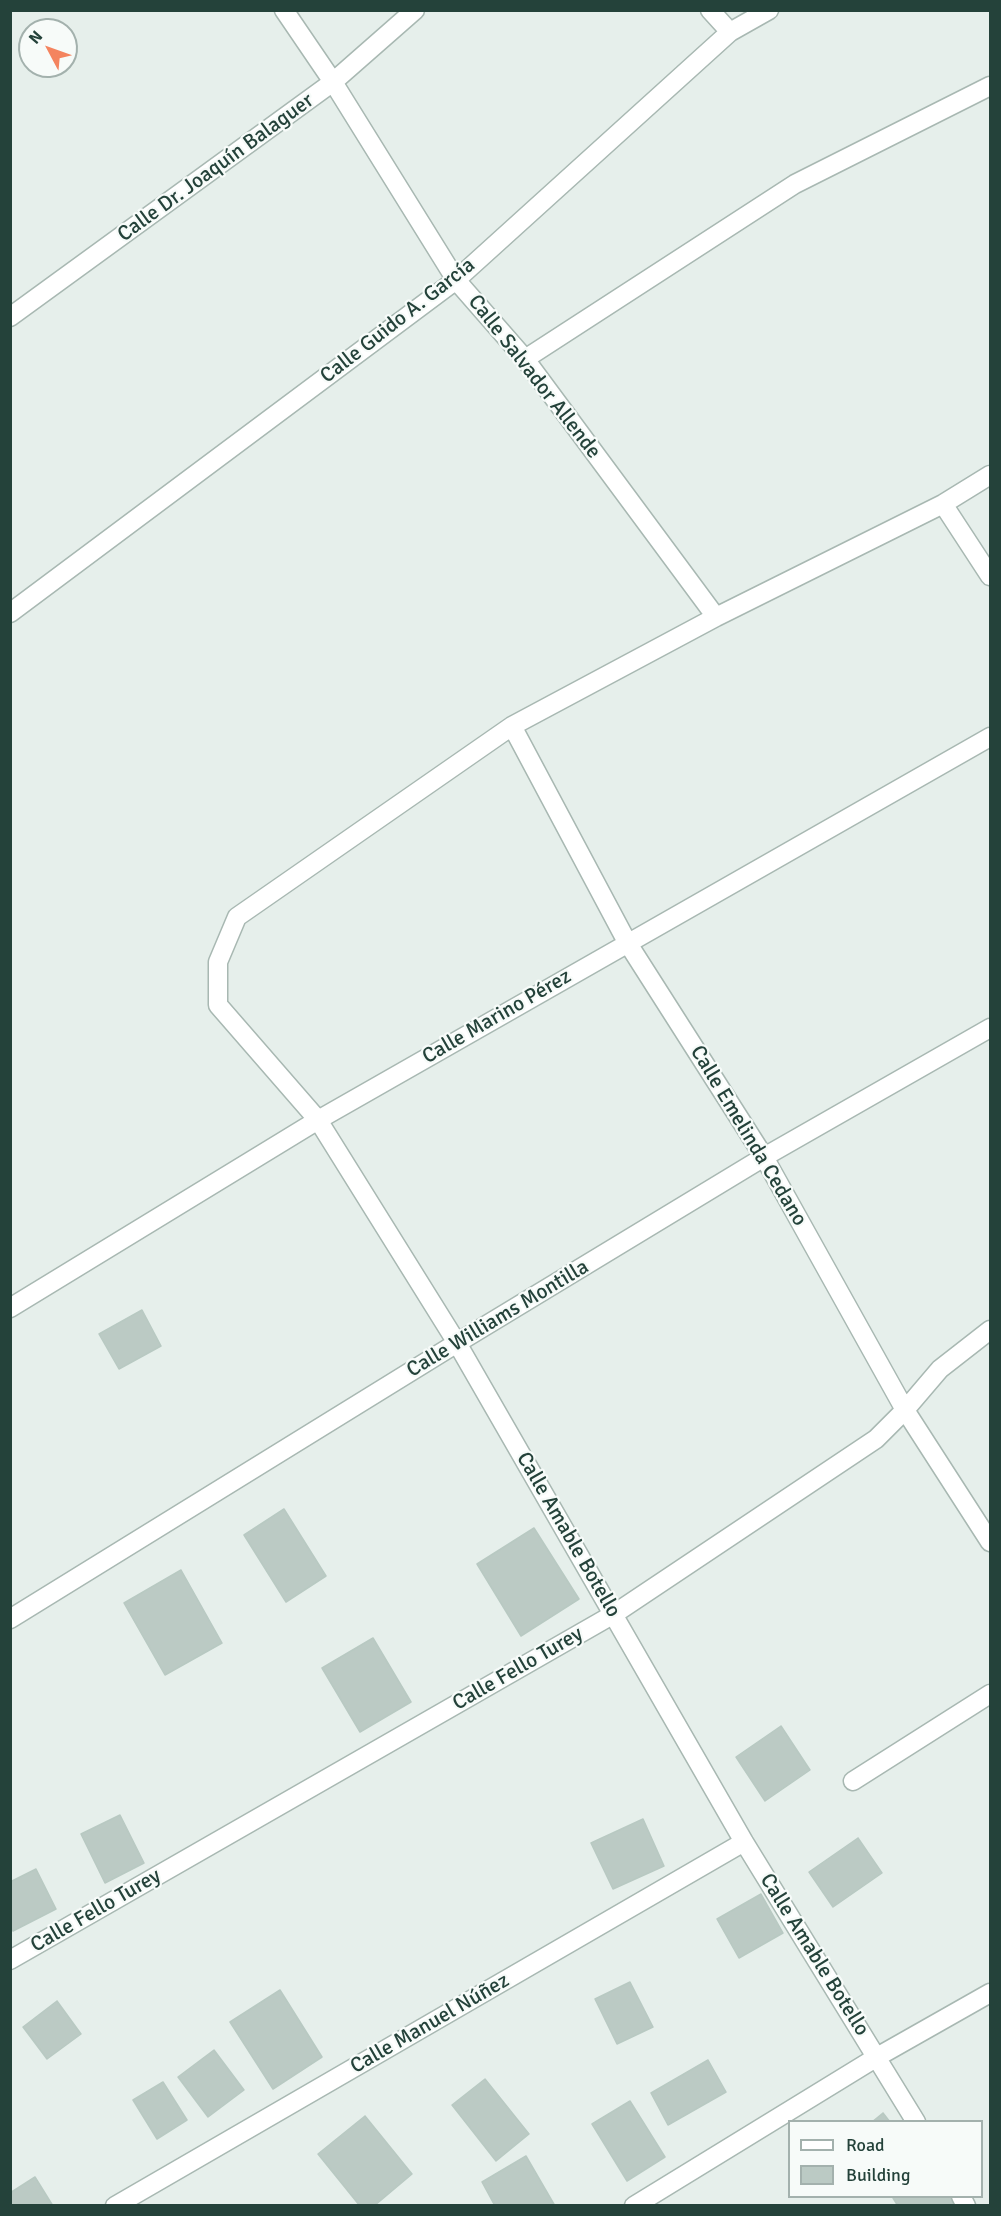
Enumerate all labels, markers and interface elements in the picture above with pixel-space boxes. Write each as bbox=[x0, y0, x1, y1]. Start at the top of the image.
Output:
north arrow bbox=[18, 18, 78, 78]
text: N bbox=[25, 27, 47, 48]
street label: Calle Dr. Joaquín Balaguer bbox=[113, 88, 319, 248]
street label: Calle Guido A. García bbox=[316, 253, 480, 389]
street label: Calle Salvador Allende bbox=[462, 290, 606, 464]
street label: Calle Marino Pérez bbox=[418, 964, 576, 1070]
street label: Calle Emelinda Cedano bbox=[684, 1041, 812, 1231]
street label: Calle Williams Montilla bbox=[402, 1255, 594, 1383]
street label: Calle Amable Botello bbox=[510, 1448, 626, 1622]
street label: Calle Fello Turey bbox=[448, 1622, 588, 1716]
street label: Calle Fello Turey bbox=[26, 1864, 166, 1958]
street label: Calle Amable Botello bbox=[754, 1869, 874, 2041]
street label: Calle Manuel Núñez bbox=[346, 1968, 514, 2080]
legend bbox=[788, 2120, 983, 2198]
text: Road bbox=[846, 2134, 885, 2156]
text: Building bbox=[846, 2164, 910, 2186]

